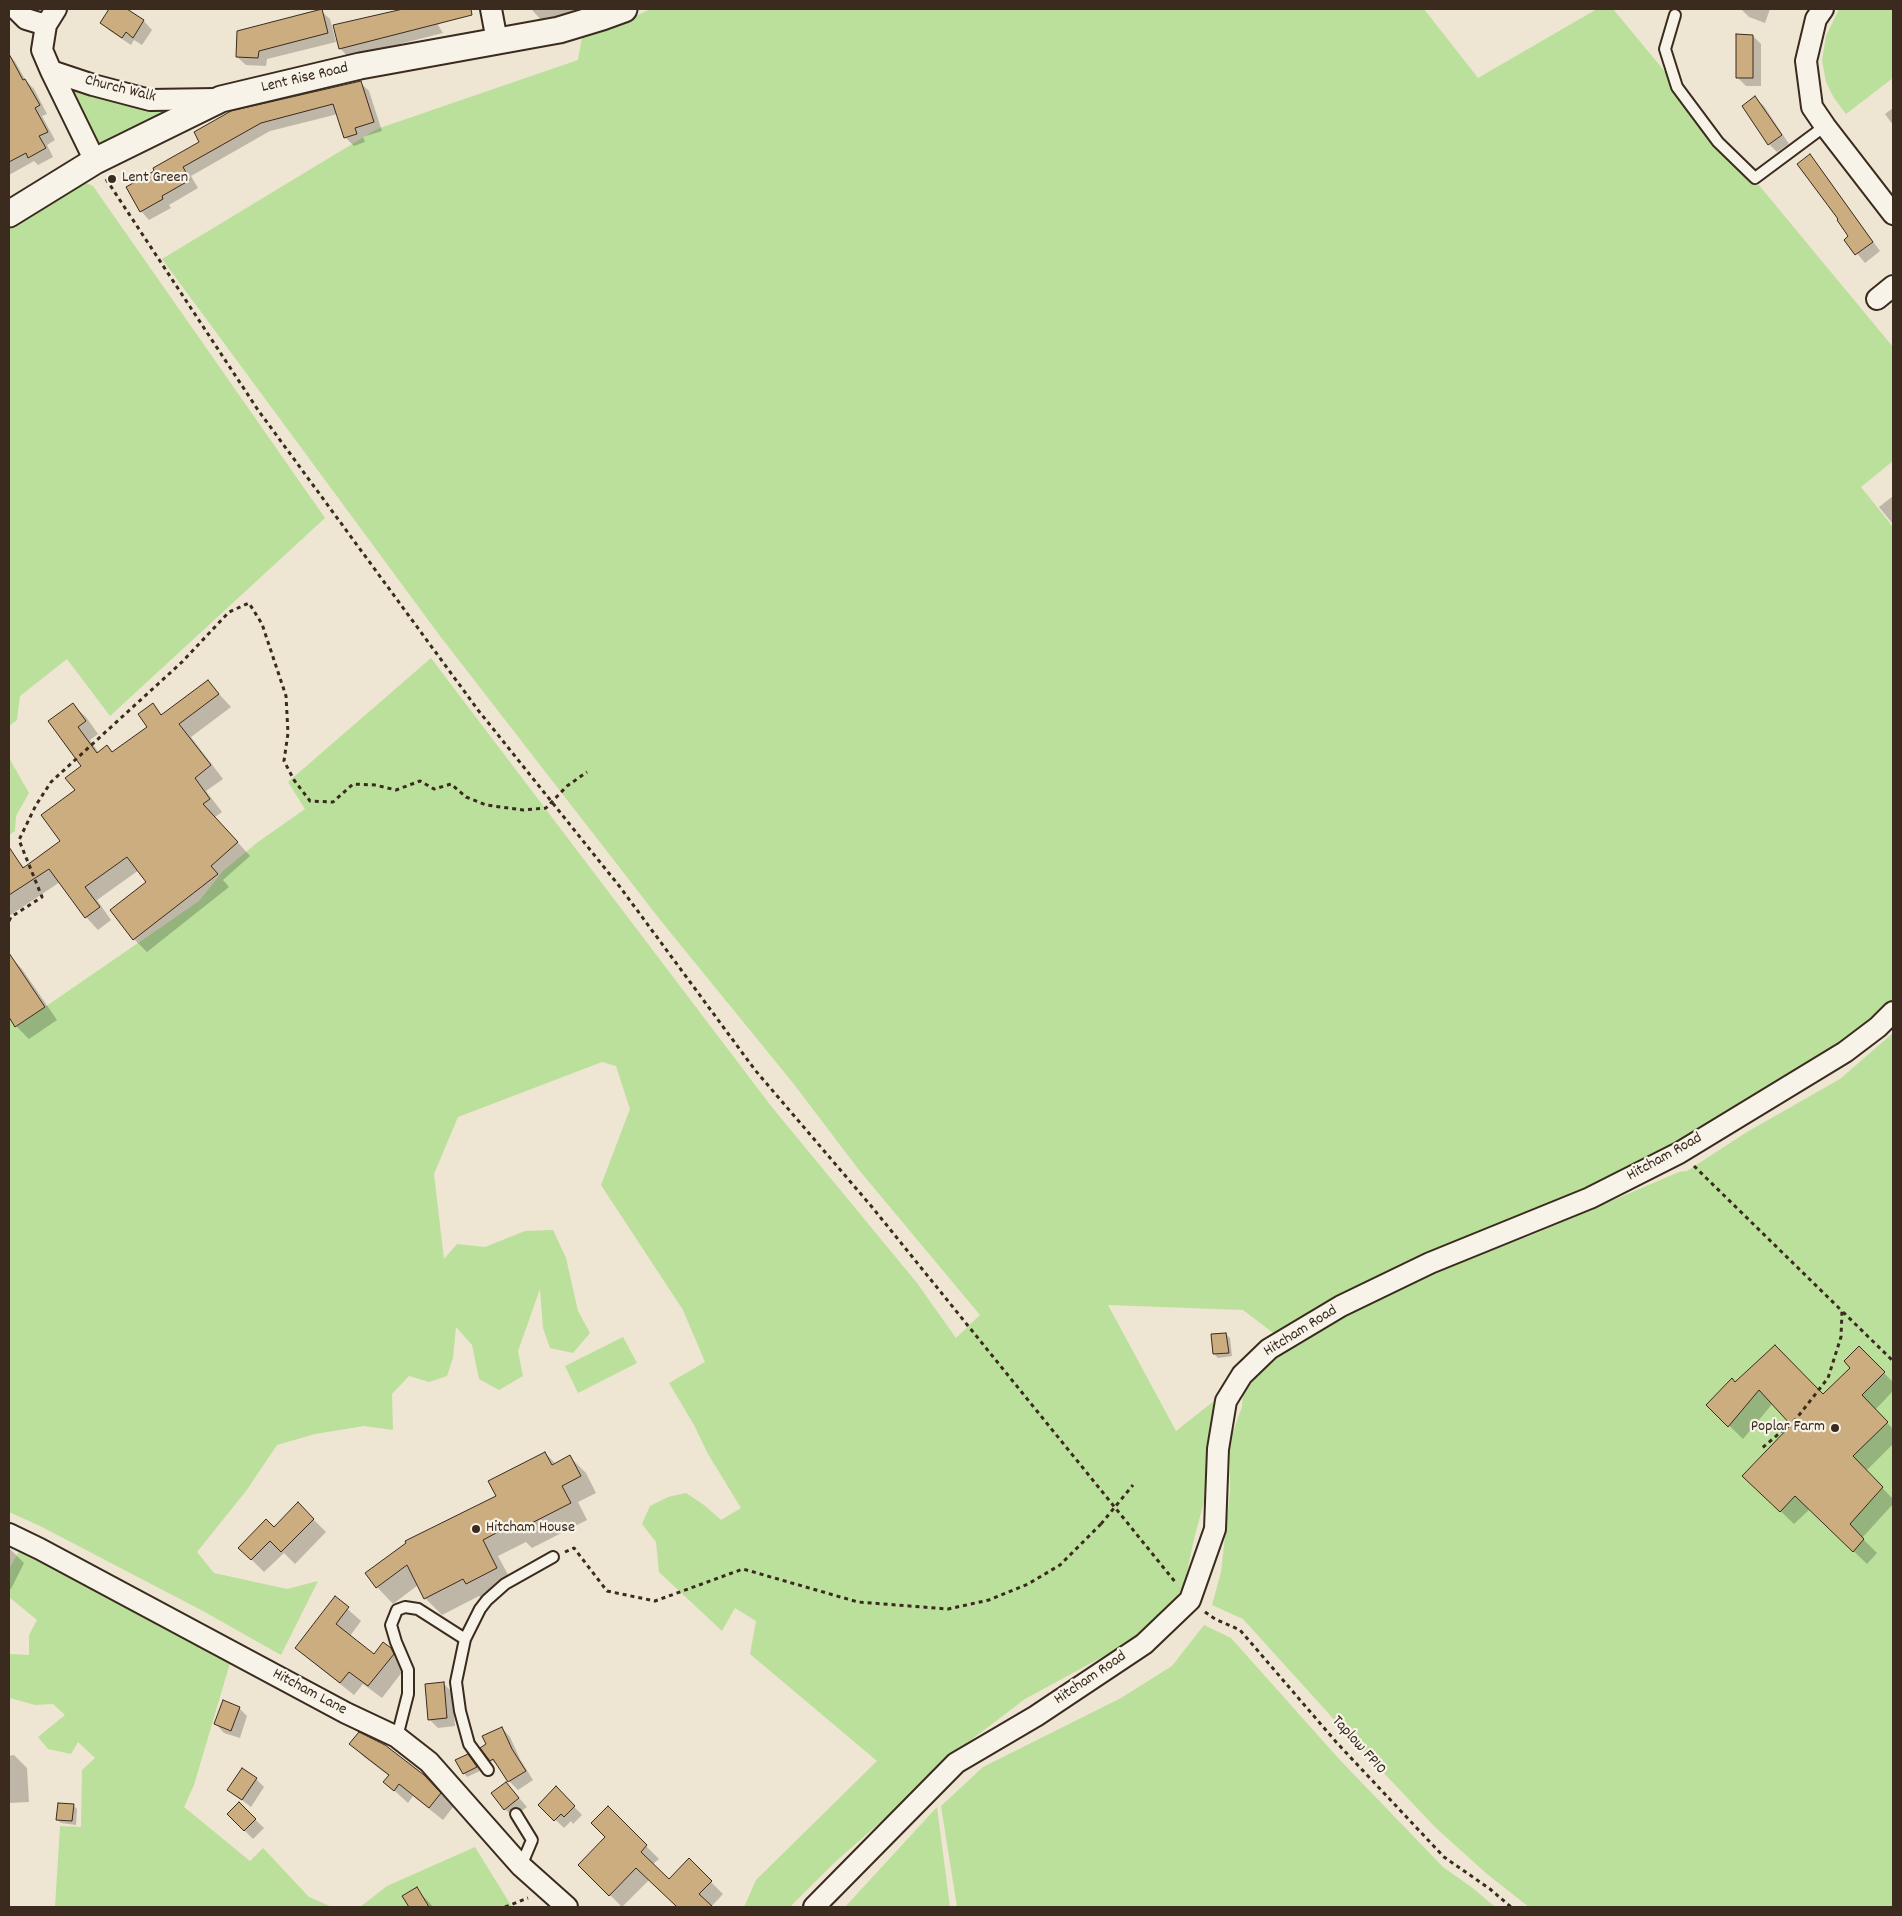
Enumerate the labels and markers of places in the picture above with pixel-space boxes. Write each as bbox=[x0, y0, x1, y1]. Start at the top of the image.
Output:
place label: Lent Green bbox=[122, 169, 188, 189]
marker: Lent Green bbox=[106, 173, 118, 185]
place label: Poplar Farm bbox=[1751, 1418, 1825, 1438]
marker: Poplar Farm bbox=[1829, 1422, 1841, 1434]
place label: Hitcham House bbox=[486, 1519, 575, 1539]
marker: Hitcham House bbox=[470, 1523, 482, 1535]

